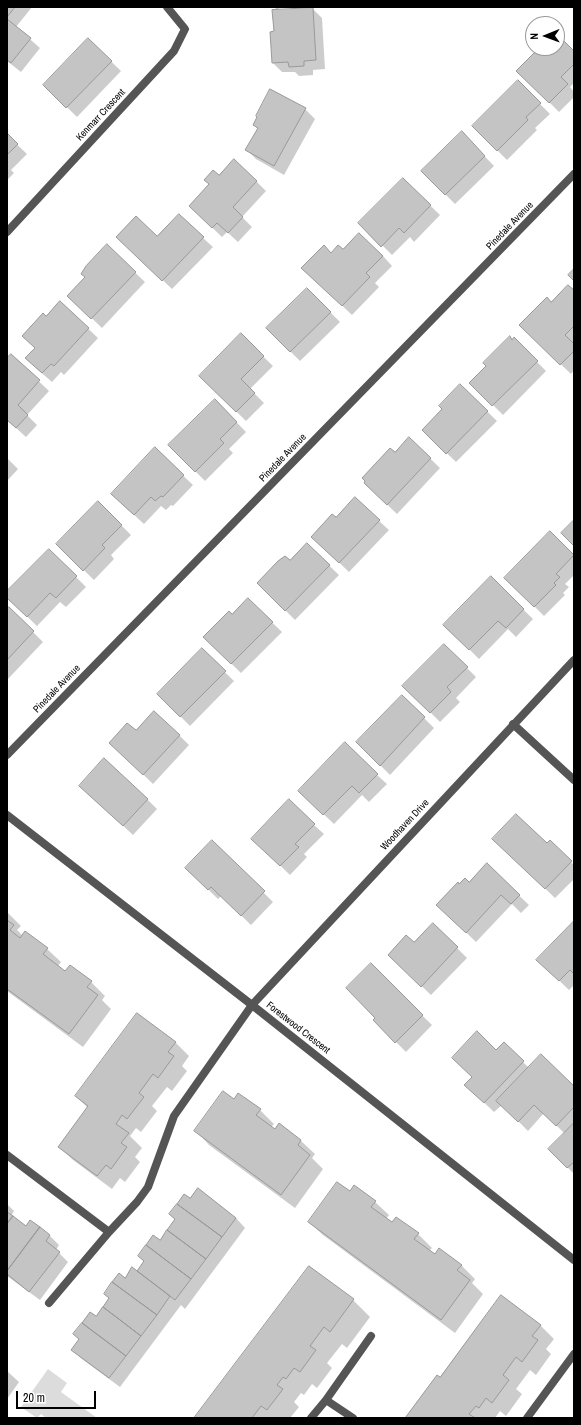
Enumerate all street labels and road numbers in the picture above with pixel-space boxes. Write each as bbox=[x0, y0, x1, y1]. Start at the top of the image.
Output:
street label: Kenmarr Crescent bbox=[74, 87, 128, 143]
street label: Pinedale Avenue bbox=[484, 199, 536, 253]
street label: Pinedale Avenue bbox=[257, 431, 309, 485]
street label: Pinedale Avenue bbox=[31, 662, 83, 716]
street label: Woodhaven Drive bbox=[378, 797, 432, 853]
street label: Forestwood Crescent bbox=[264, 999, 332, 1057]

